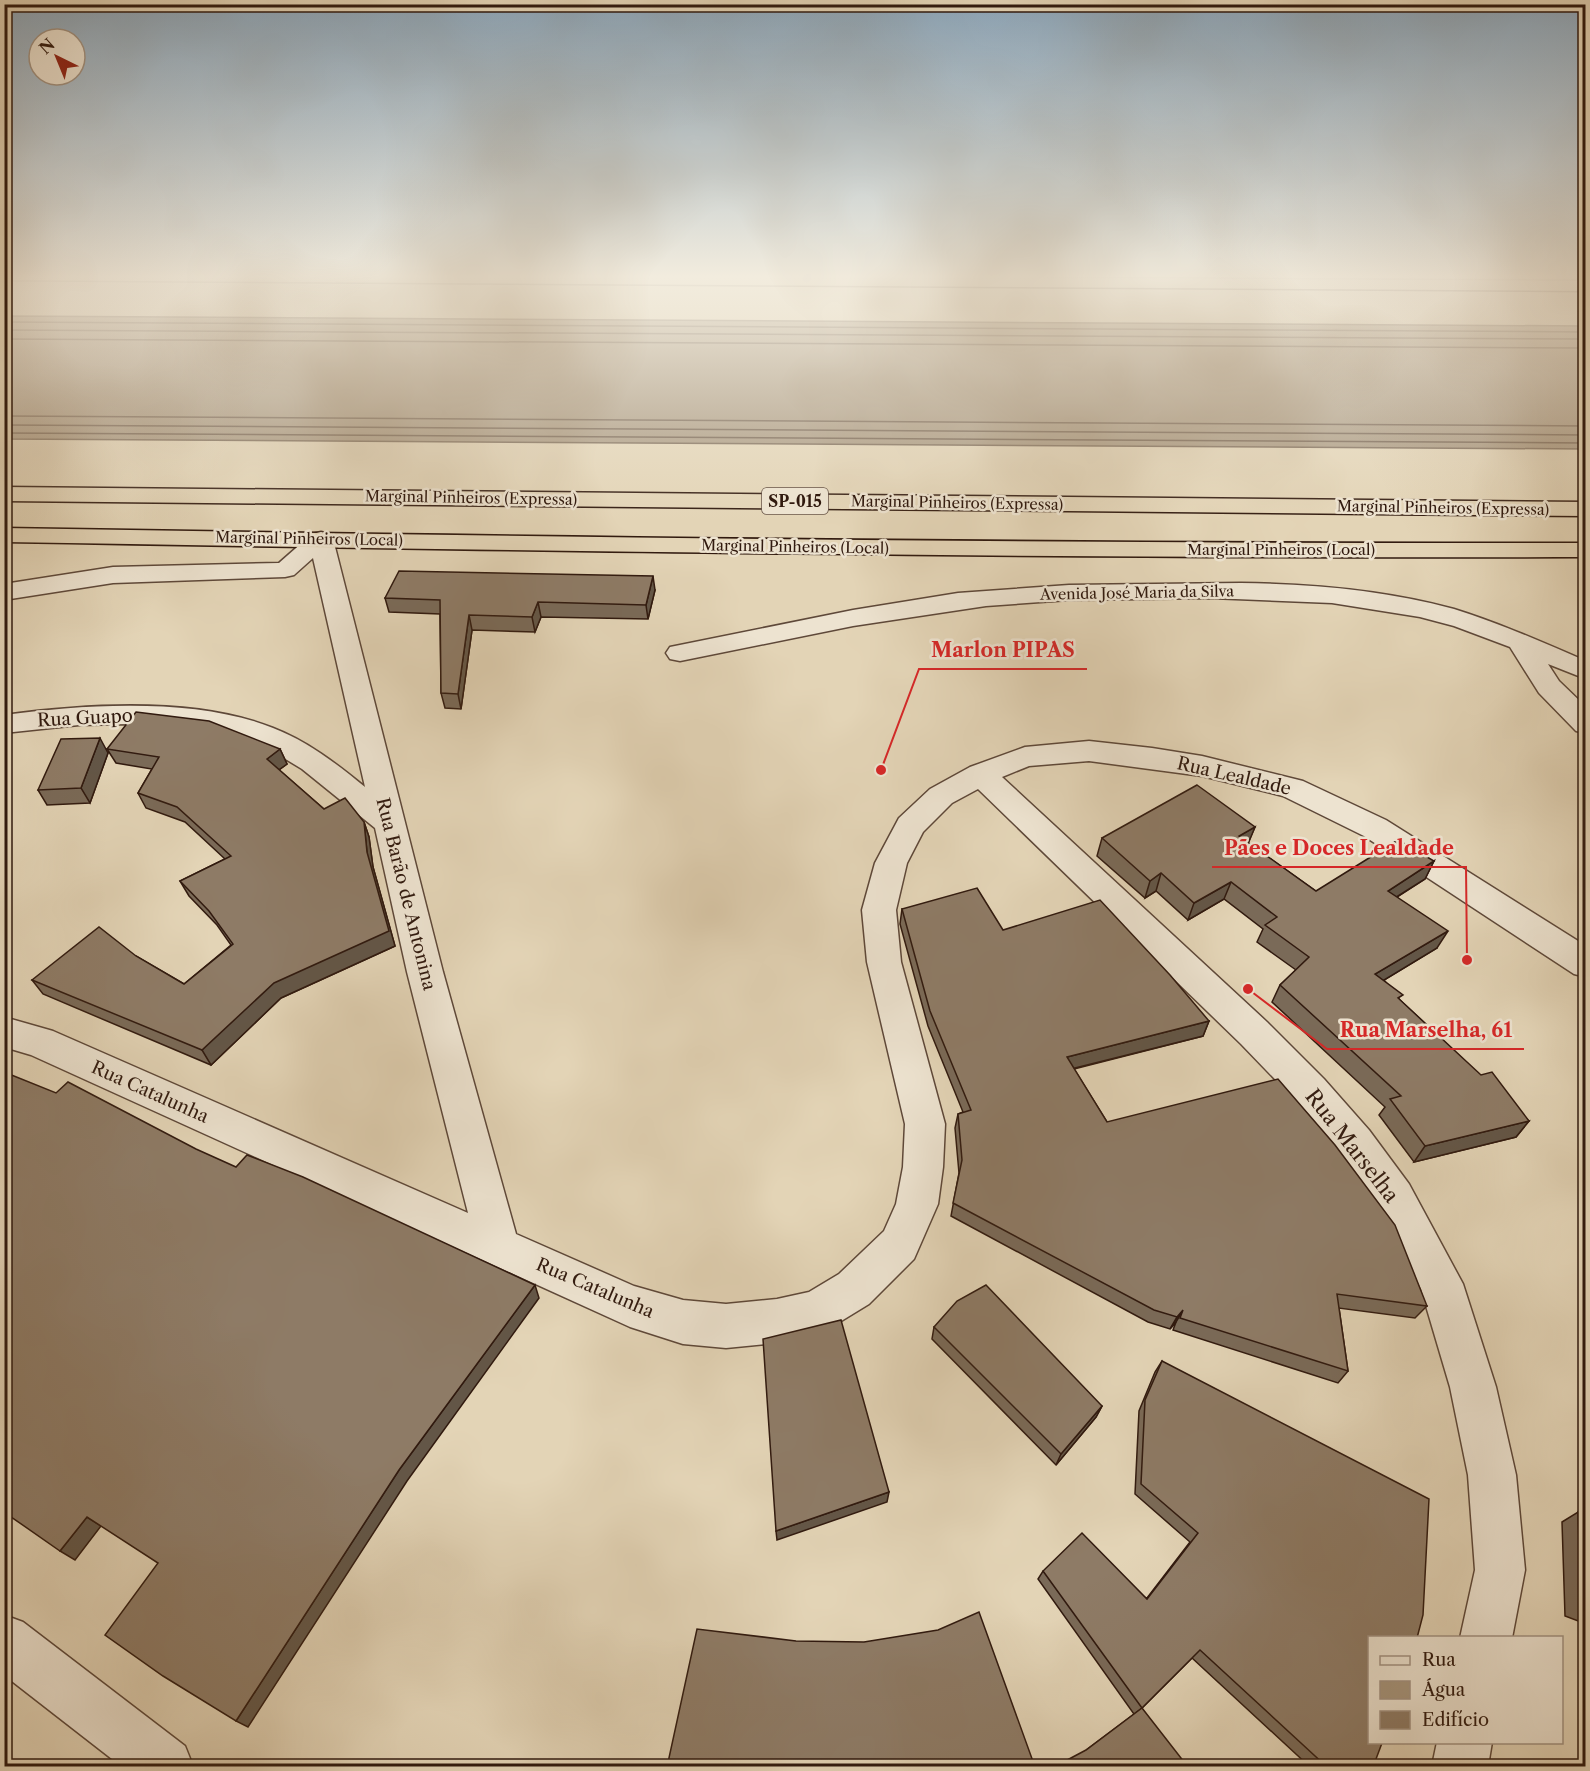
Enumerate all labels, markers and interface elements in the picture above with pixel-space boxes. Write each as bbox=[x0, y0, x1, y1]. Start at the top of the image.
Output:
north arrow bbox=[27, 27, 87, 87]
text: N bbox=[35, 34, 59, 58]
street label: Marginal Pinheiros (Expressa) bbox=[365, 486, 577, 509]
road number: SP-015 bbox=[762, 488, 828, 514]
street label: Marginal Pinheiros (Expressa) bbox=[851, 491, 1063, 514]
street label: Marginal Pinheiros (Expressa) bbox=[1337, 496, 1549, 519]
street label: Marginal Pinheiros (Local) bbox=[215, 527, 403, 550]
street label: Marginal Pinheiros (Local) bbox=[701, 535, 889, 558]
street label: Marginal Pinheiros (Local) bbox=[1187, 540, 1375, 559]
street label: Avenida José Maria da Silva bbox=[1039, 581, 1234, 604]
callout: Marlon PIPAS bbox=[919, 631, 1087, 669]
text: Marlon PIPAS bbox=[931, 638, 1075, 662]
street label: Rua Guapo bbox=[37, 705, 133, 731]
street label: Rua Lealdade bbox=[1175, 752, 1293, 800]
street label: Rua Barão de Antonina bbox=[371, 795, 441, 993]
callout: Pães e Doces Lealdade bbox=[1212, 829, 1466, 867]
text: Pães e Doces Lealdade bbox=[1224, 836, 1454, 860]
callout: Rua Marselha, 61 bbox=[1327, 1011, 1524, 1049]
text: Rua Marselha, 61 bbox=[1340, 1018, 1512, 1042]
street label: Rua Catalunha bbox=[88, 1056, 212, 1128]
street label: Rua Marselha bbox=[1300, 1084, 1405, 1208]
street label: Rua Catalunha bbox=[533, 1253, 658, 1323]
legend bbox=[1368, 1636, 1563, 1744]
text: Rua bbox=[1422, 1649, 1456, 1671]
text: Água bbox=[1421, 1678, 1466, 1701]
text: Edifício bbox=[1422, 1709, 1489, 1731]

